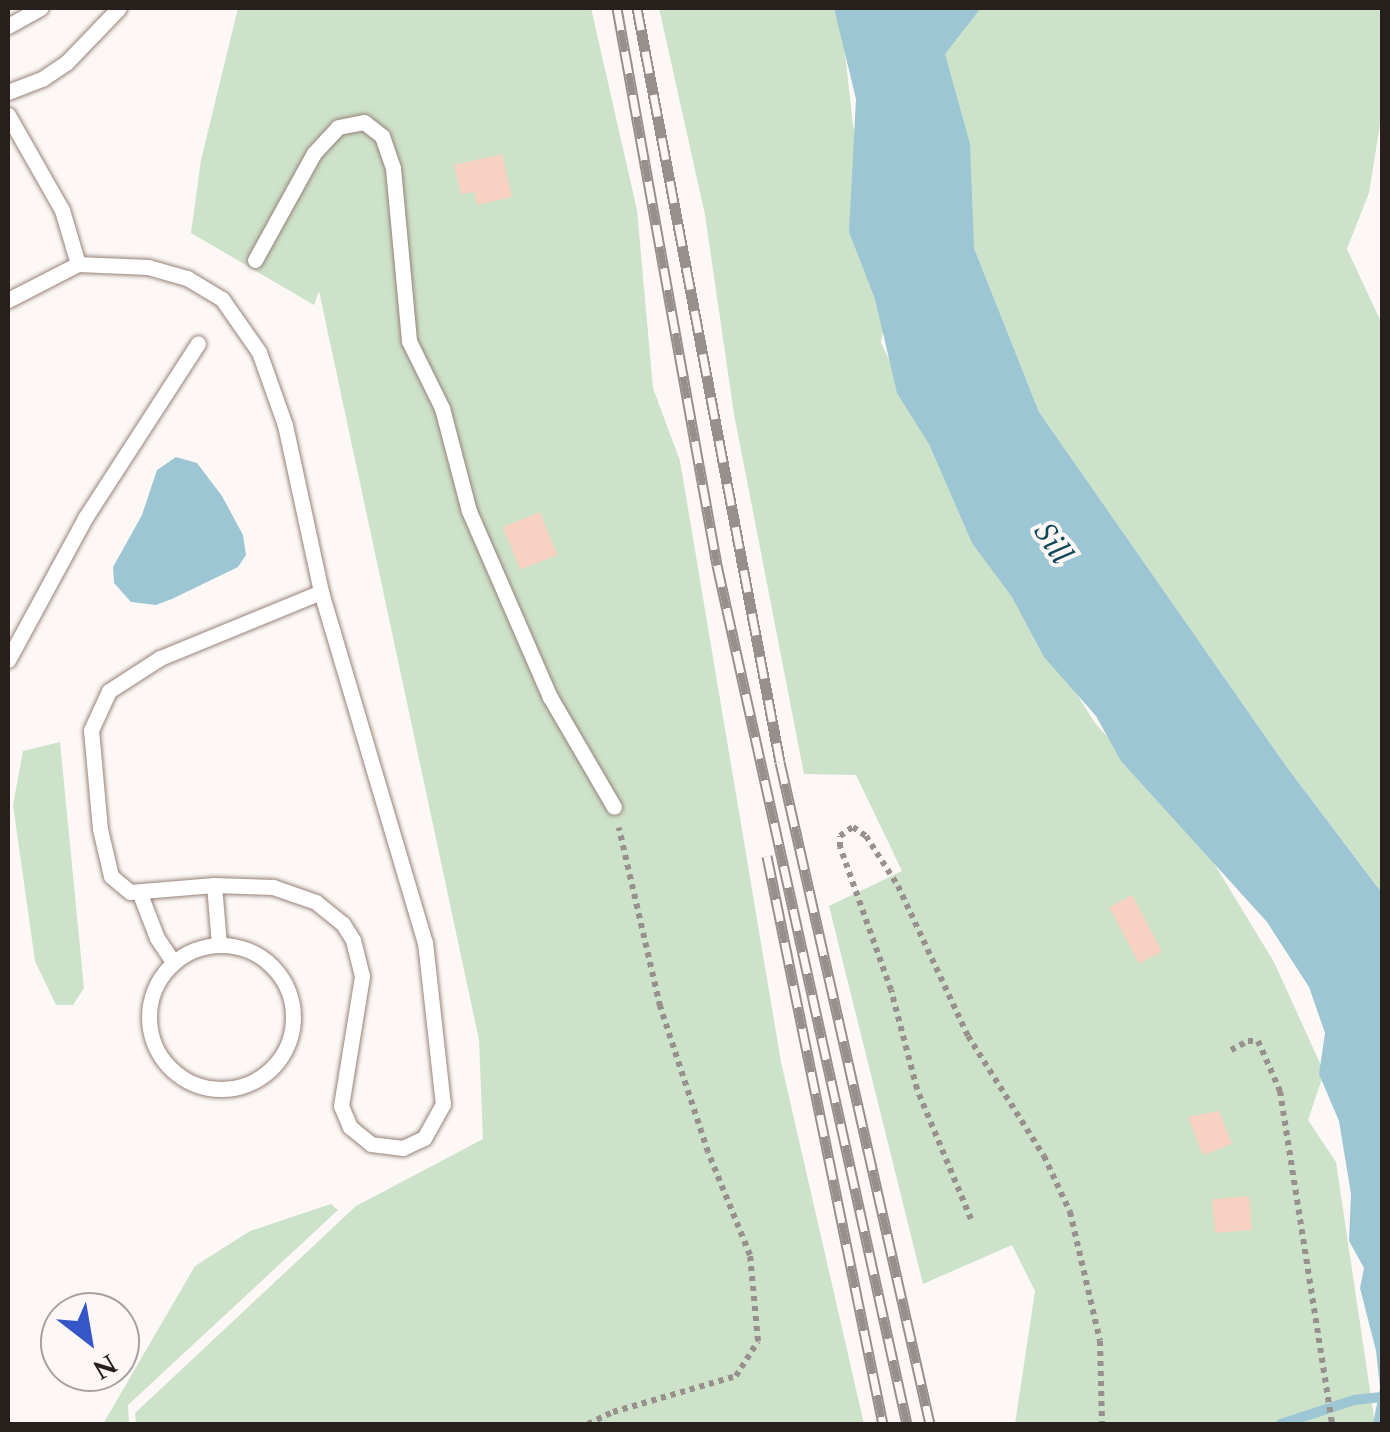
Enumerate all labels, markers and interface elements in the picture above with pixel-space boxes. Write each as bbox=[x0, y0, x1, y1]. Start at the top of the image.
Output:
water label: Sill bbox=[1025, 516, 1079, 572]
north arrow bbox=[40, 1292, 140, 1392]
text: N bbox=[84, 1342, 126, 1391]

